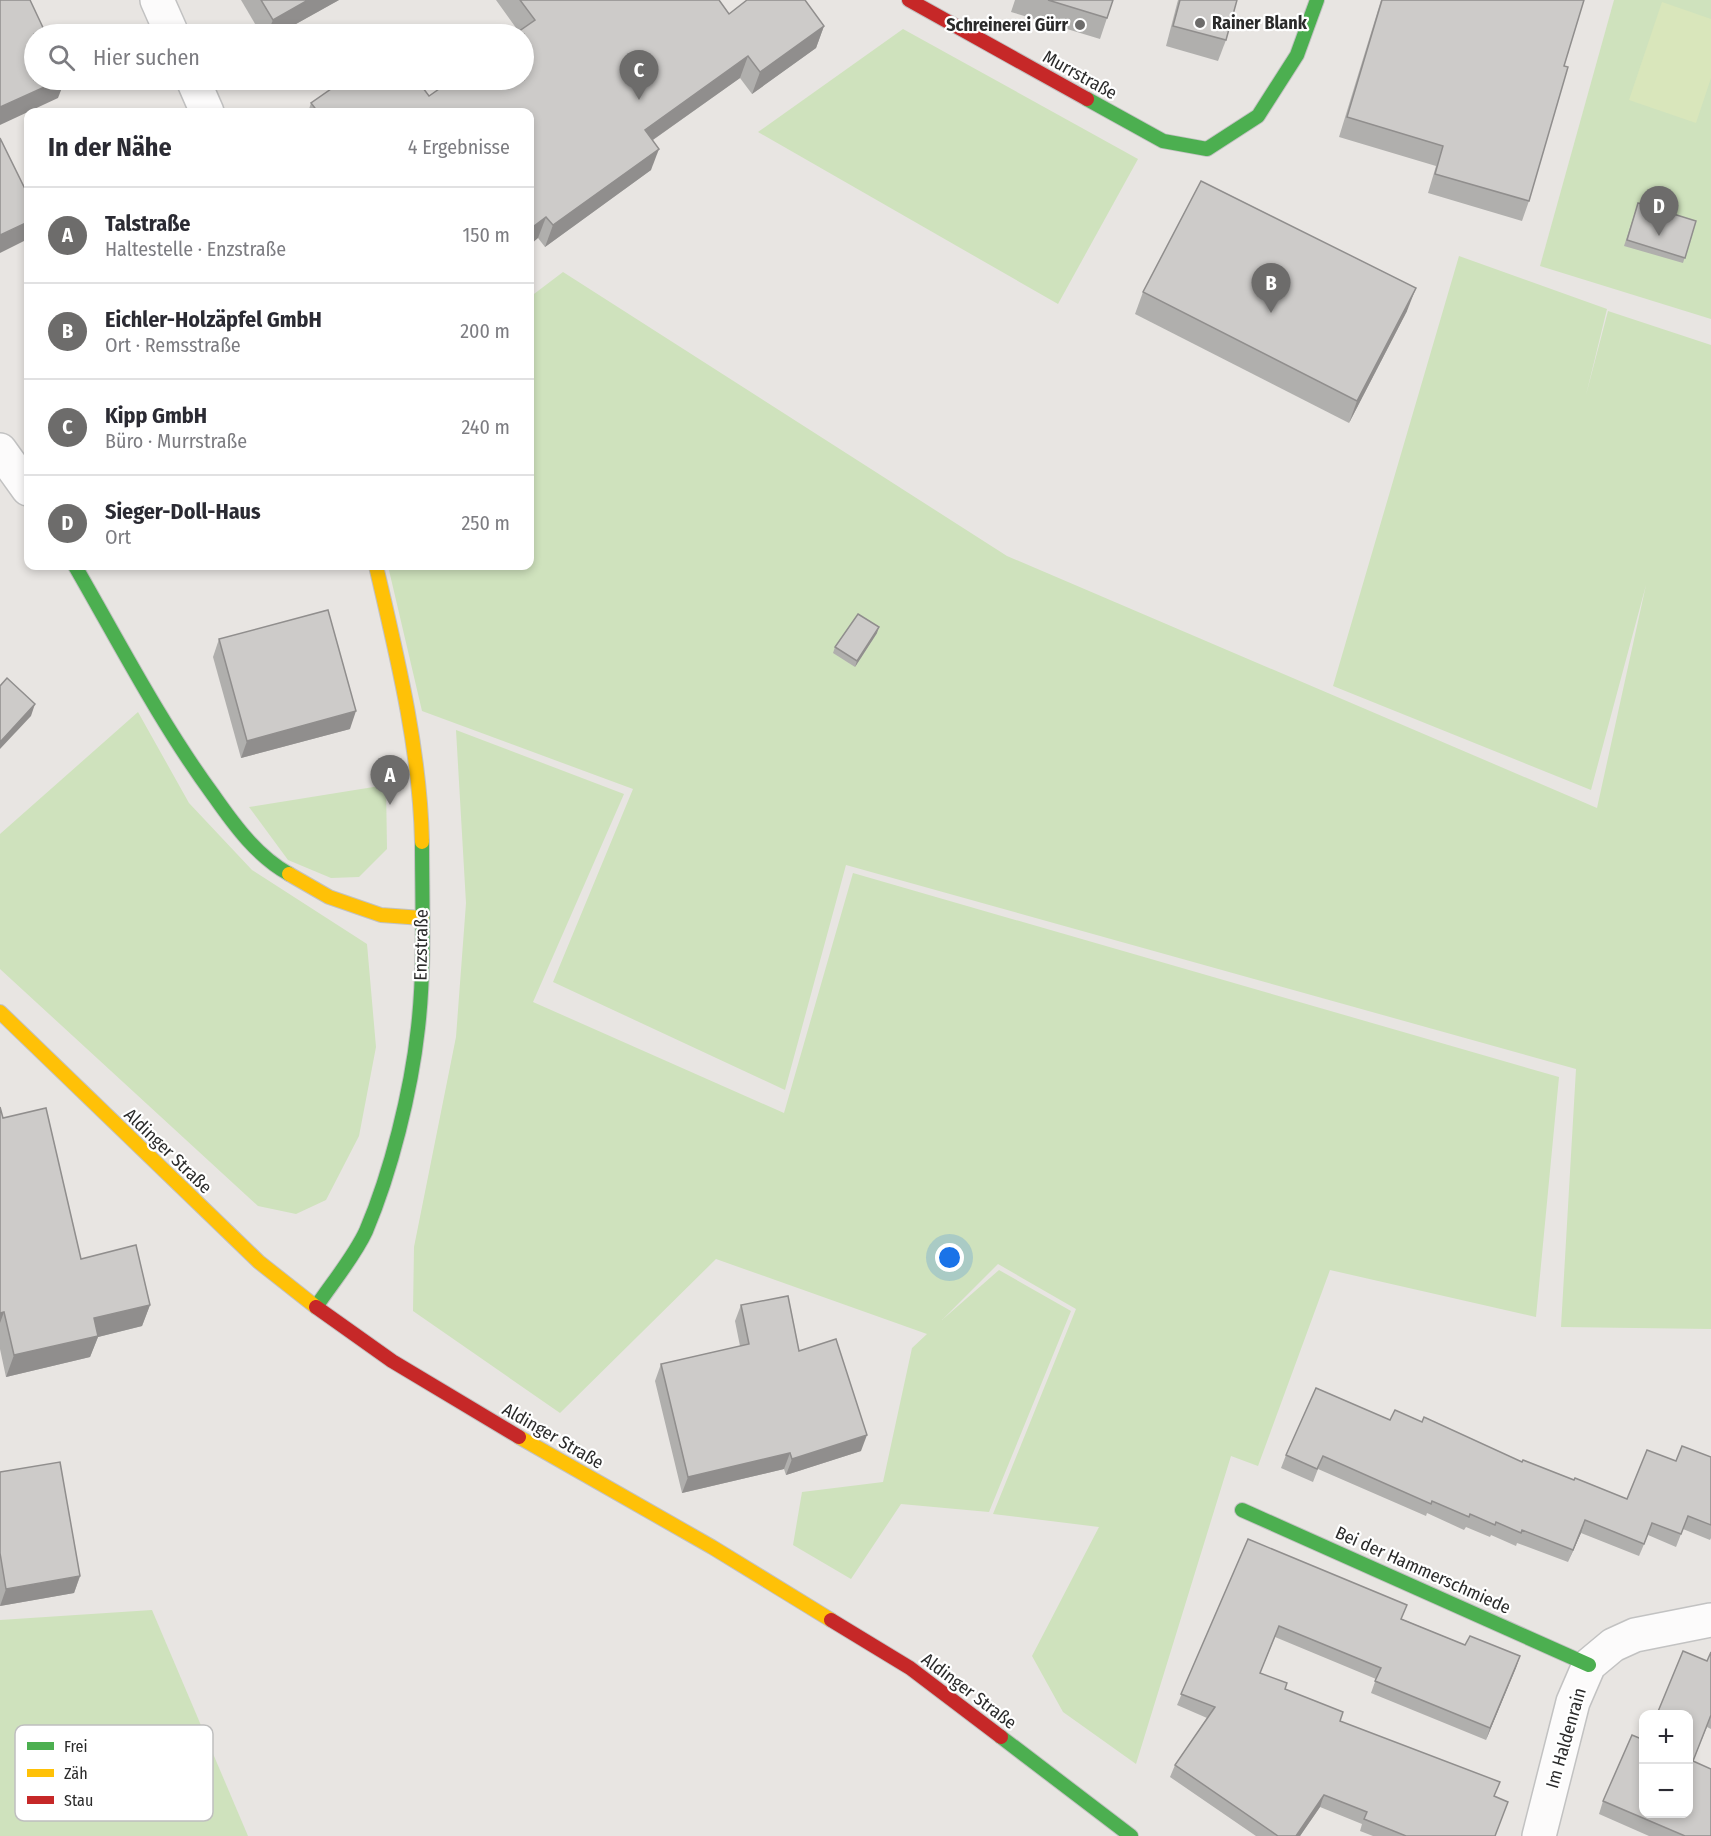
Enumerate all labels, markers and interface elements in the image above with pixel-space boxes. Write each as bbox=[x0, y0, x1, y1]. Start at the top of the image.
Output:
place label: Rainer Blank bbox=[1212, 12, 1308, 34]
place label: Schreinerei Gürr bbox=[946, 14, 1068, 36]
marker: Rainer Blank bbox=[1193, 16, 1207, 30]
marker: Schreinerei Gürr bbox=[1073, 18, 1087, 32]
search box bbox=[24, 24, 534, 90]
icon: search bbox=[45, 41, 78, 74]
text: Hier suchen bbox=[93, 44, 200, 71]
street label: Murrstraße bbox=[1039, 46, 1121, 104]
pin: C bbox=[620, 51, 658, 100]
text: In der Nähe bbox=[48, 132, 172, 163]
text: 4 Ergebnisse bbox=[408, 135, 510, 159]
pin: D bbox=[1640, 186, 1678, 236]
text: Talstraße bbox=[105, 210, 190, 237]
text: A bbox=[62, 223, 73, 247]
text: 150 m bbox=[463, 223, 510, 247]
text: Haltestelle · Enzstraße bbox=[105, 237, 286, 261]
pin: B bbox=[1252, 264, 1290, 313]
text: Eichler-Holzäpfel GmbH bbox=[105, 306, 322, 333]
text: B bbox=[62, 319, 73, 343]
text: 200 m bbox=[460, 319, 510, 343]
text: Ort · Remsstraße bbox=[105, 333, 241, 357]
text: Kipp GmbH bbox=[105, 402, 207, 429]
text: C bbox=[62, 415, 73, 439]
text: 240 m bbox=[461, 415, 510, 439]
text: Büro · Murrstraße bbox=[105, 429, 247, 453]
text: Sieger-Doll-Haus bbox=[105, 498, 261, 525]
text: D bbox=[62, 511, 73, 535]
text: 250 m bbox=[462, 511, 510, 535]
text: Ort bbox=[105, 525, 131, 549]
pin: A bbox=[370, 756, 410, 805]
street label: Enzstraße bbox=[409, 909, 433, 981]
street label: Aldinger Straße bbox=[120, 1104, 216, 1198]
your location bbox=[935, 1243, 964, 1272]
street label: Aldinger Straße bbox=[498, 1398, 608, 1474]
street label: Bei der Hammerschmiede bbox=[1332, 1521, 1514, 1619]
street label: Aldinger Straße bbox=[917, 1648, 1021, 1734]
street label: Im Haldenrain bbox=[1541, 1685, 1591, 1791]
map controls bbox=[1639, 1710, 1693, 1818]
button: + bbox=[1639, 1710, 1693, 1764]
legend bbox=[15, 1725, 213, 1821]
text: Frei bbox=[64, 1737, 88, 1756]
text: Zäh bbox=[64, 1764, 88, 1783]
button: − bbox=[1639, 1764, 1693, 1818]
text: Stau bbox=[64, 1791, 93, 1810]

